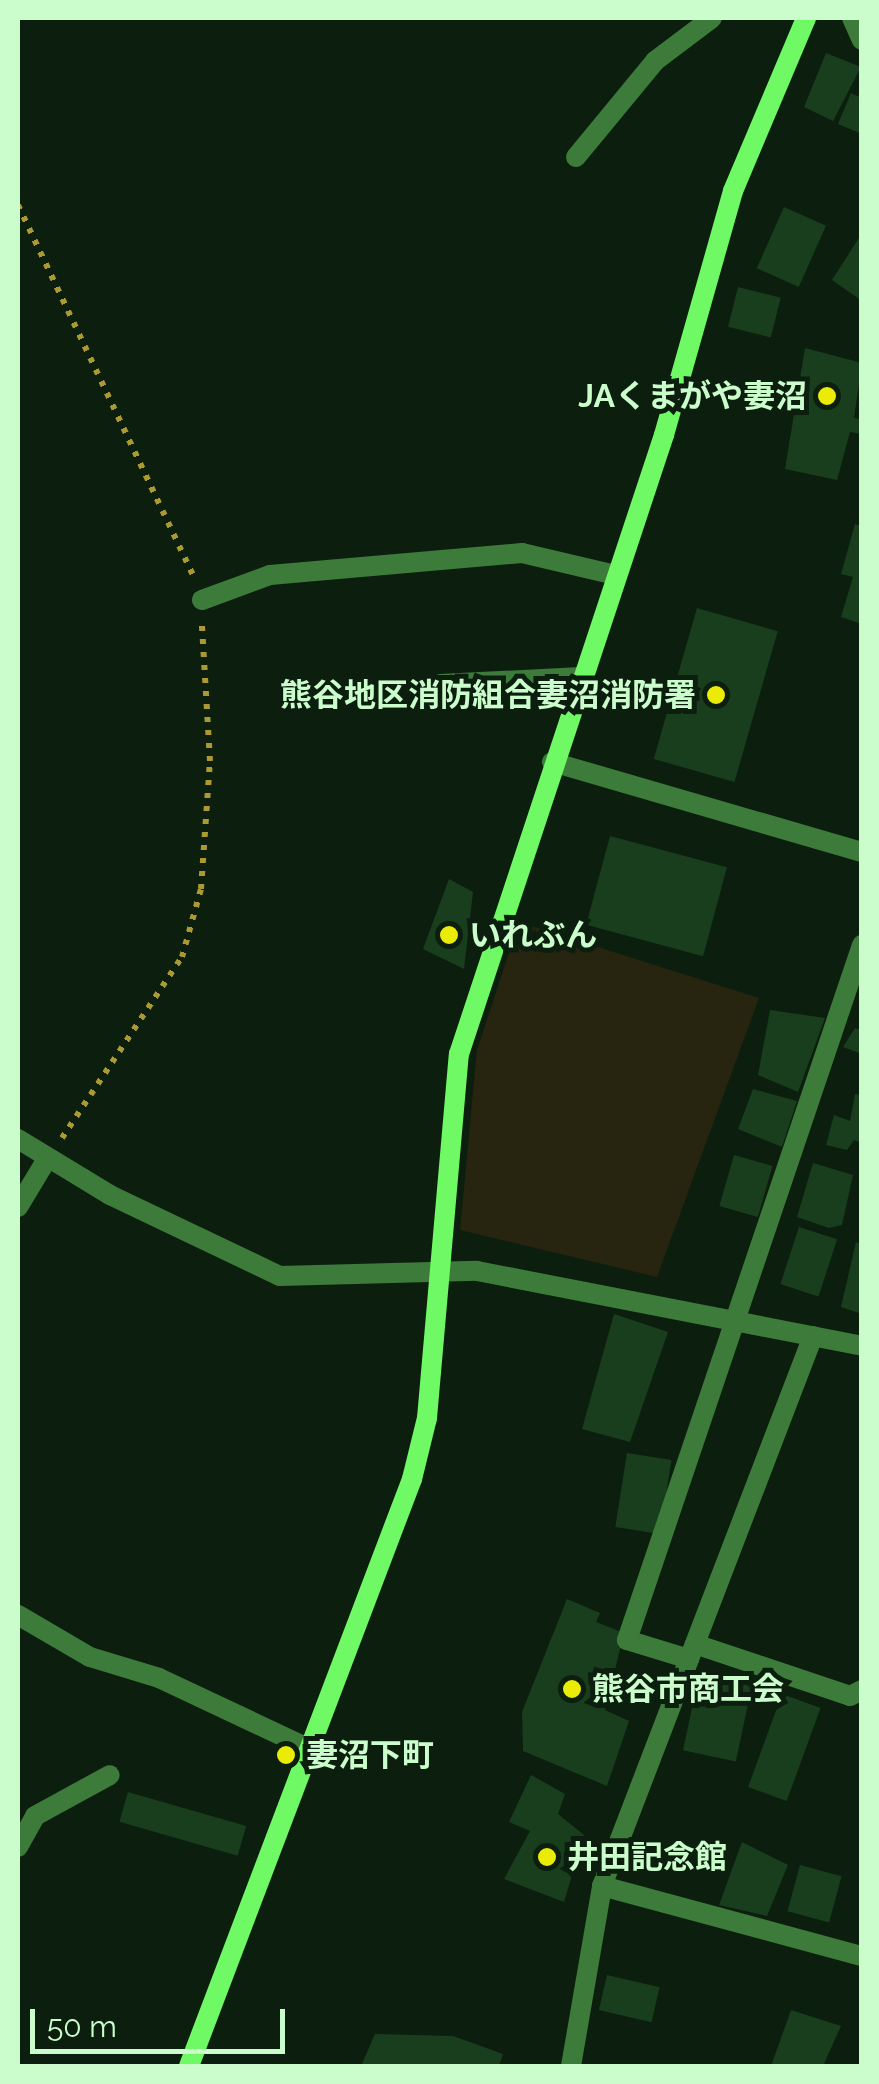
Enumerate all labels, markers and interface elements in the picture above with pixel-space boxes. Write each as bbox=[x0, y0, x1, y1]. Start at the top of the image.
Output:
place label: JAくまがや妻沼 bbox=[578, 377, 807, 415]
marker: JAくまがや妻沼 bbox=[816, 385, 838, 407]
place label: 熊谷地区消防組合妻沼消防署 bbox=[280, 676, 696, 714]
marker: 熊谷地区消防組合妻沼消防署 bbox=[705, 684, 727, 706]
place label: いれぶん bbox=[469, 916, 597, 954]
marker: いれぶん bbox=[438, 924, 460, 946]
place label: 熊谷市商工会 bbox=[592, 1670, 784, 1708]
marker: 熊谷市商工会 bbox=[561, 1678, 583, 1700]
place label: 妻沼下町 bbox=[306, 1736, 434, 1774]
marker: 妻沼下町 bbox=[275, 1744, 297, 1766]
place label: 井田記念館 bbox=[567, 1838, 727, 1876]
marker: 井田記念館 bbox=[536, 1846, 558, 1868]
scale bar bbox=[35, 1989, 290, 2051]
text: 50 m bbox=[47, 2009, 117, 2044]

